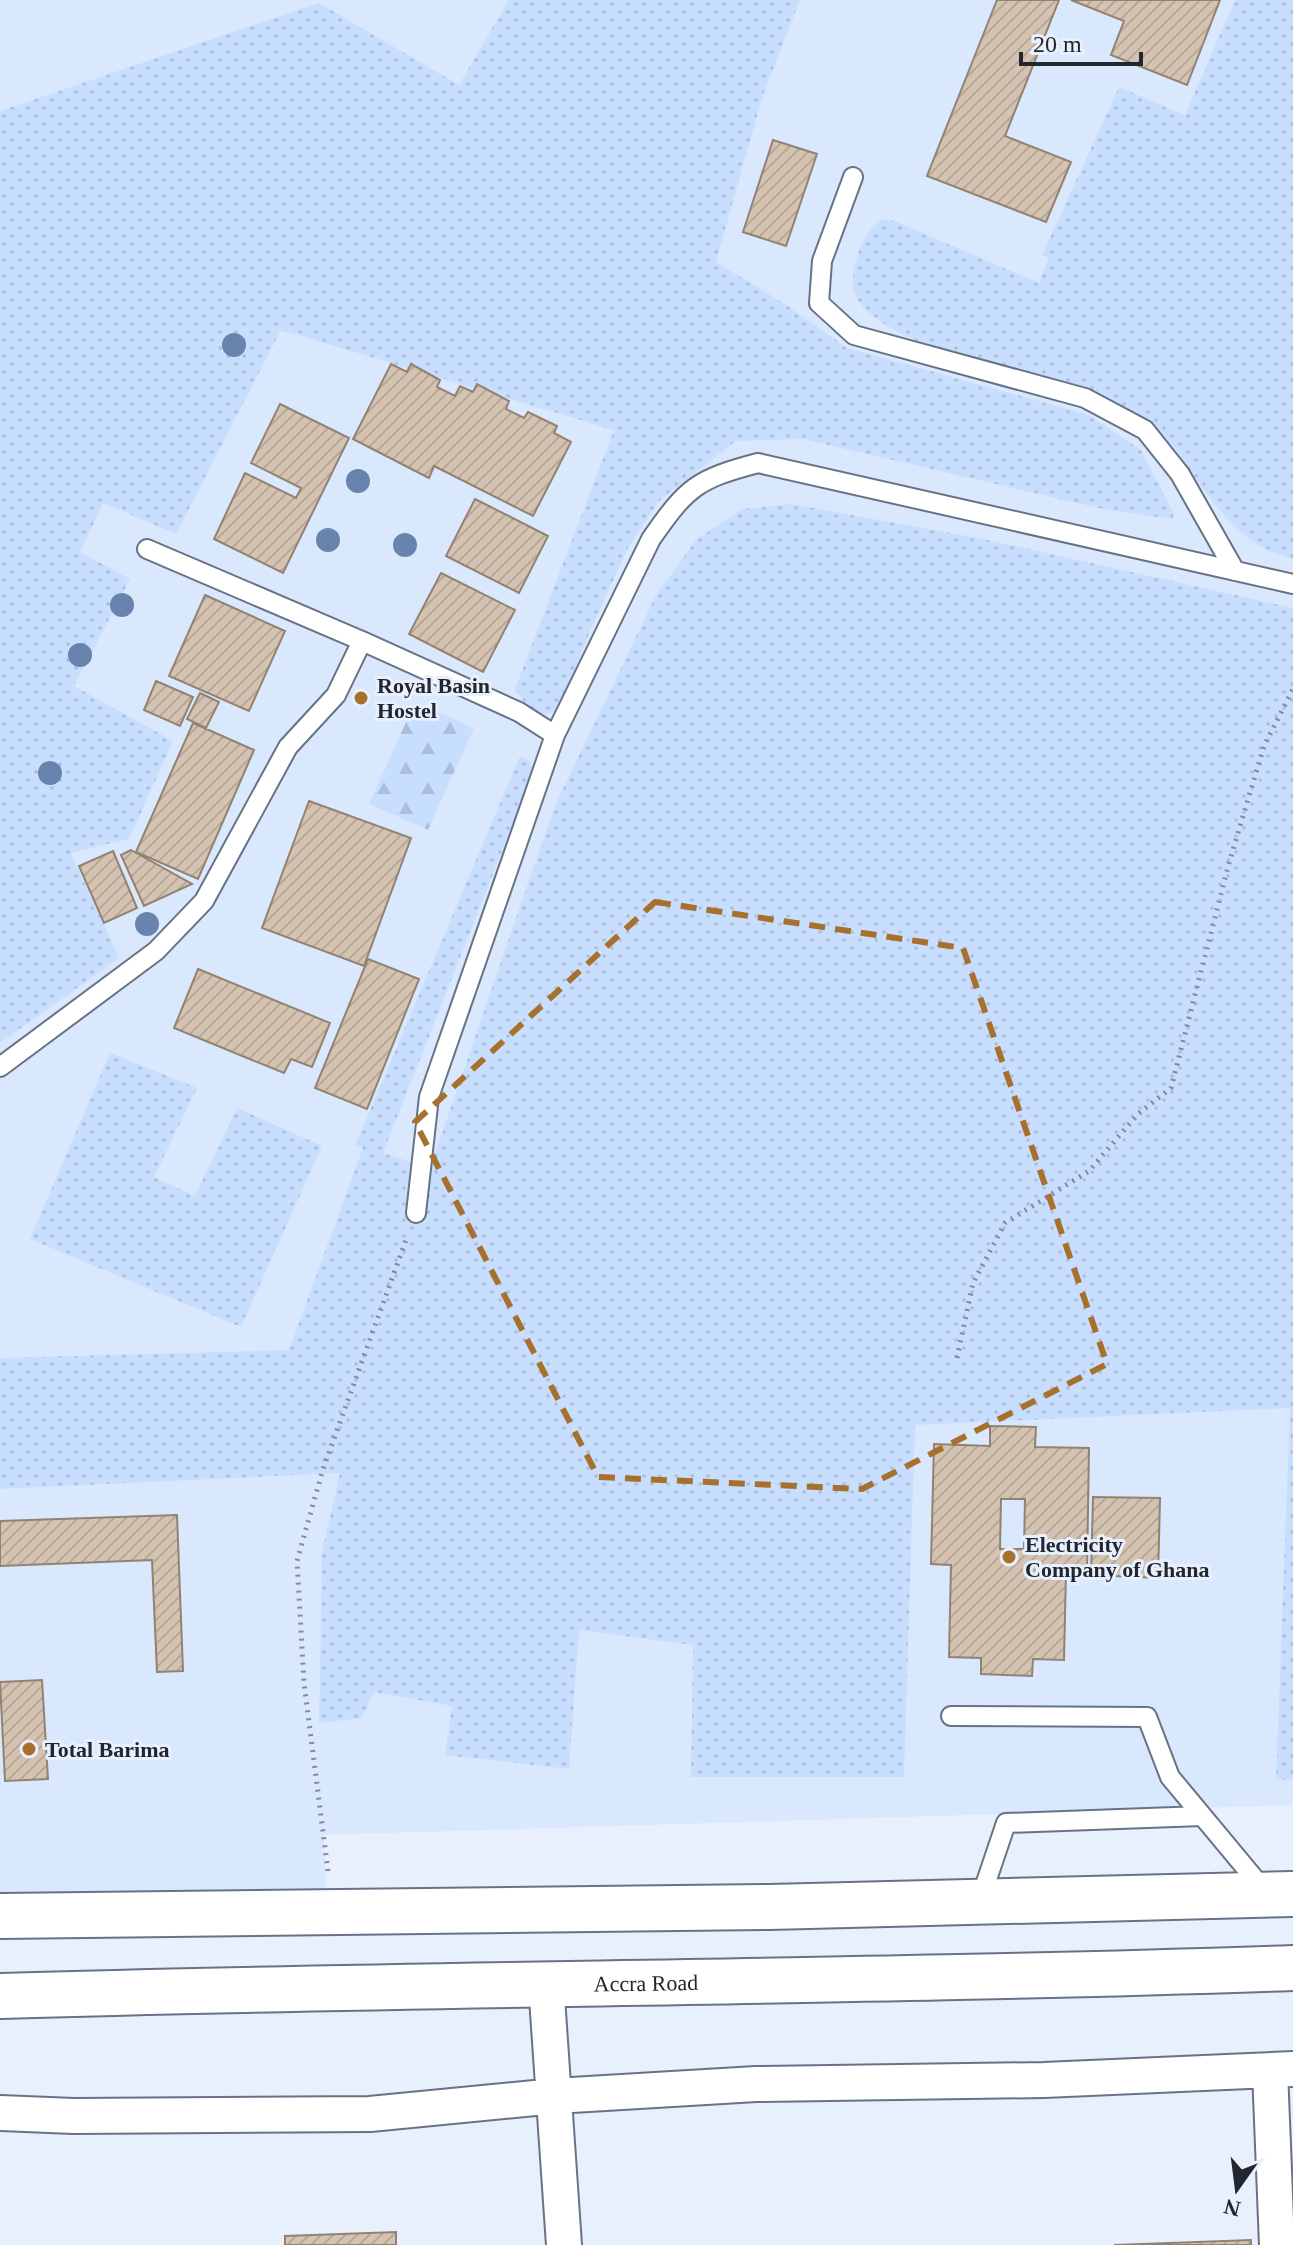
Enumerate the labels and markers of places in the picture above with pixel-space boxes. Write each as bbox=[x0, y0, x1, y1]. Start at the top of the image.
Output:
place label: Royal Basin Hostel bbox=[377, 673, 490, 723]
marker: Royal Basin Hostel bbox=[352, 689, 370, 707]
place label: Electricity Company of Ghana bbox=[1025, 1532, 1210, 1582]
marker: Electricity Company of Ghana bbox=[1000, 1548, 1018, 1566]
place label: Total Barima bbox=[45, 1737, 169, 1762]
marker: Total Barima bbox=[20, 1740, 38, 1758]

